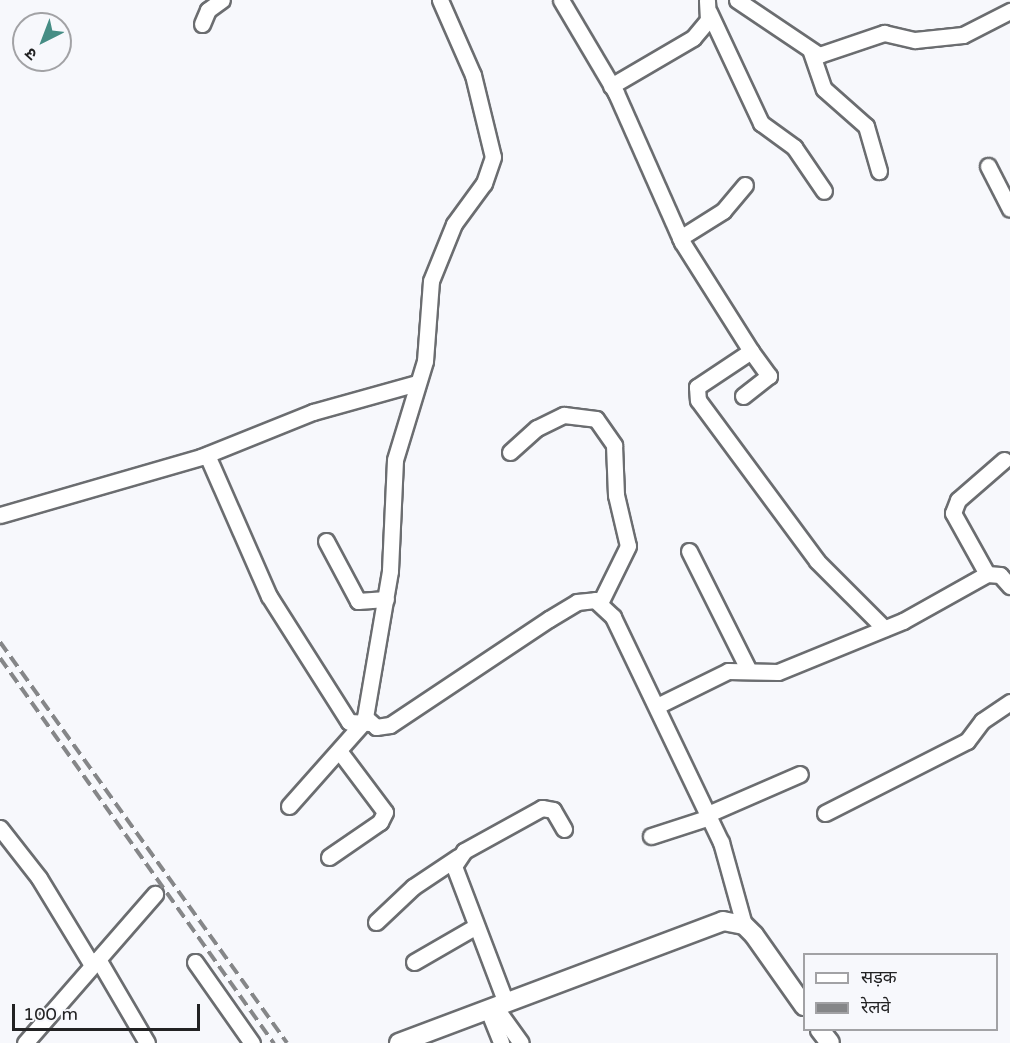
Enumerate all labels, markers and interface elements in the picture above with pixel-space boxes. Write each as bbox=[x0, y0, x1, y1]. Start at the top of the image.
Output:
north arrow bbox=[12, 12, 72, 72]
text: उ bbox=[21, 43, 41, 64]
legend bbox=[803, 953, 998, 1031]
text: सड़क bbox=[861, 966, 897, 988]
scale bar bbox=[15, 992, 202, 1030]
text: रेलवे bbox=[861, 996, 891, 1018]
text: 100 m bbox=[23, 1003, 78, 1025]

